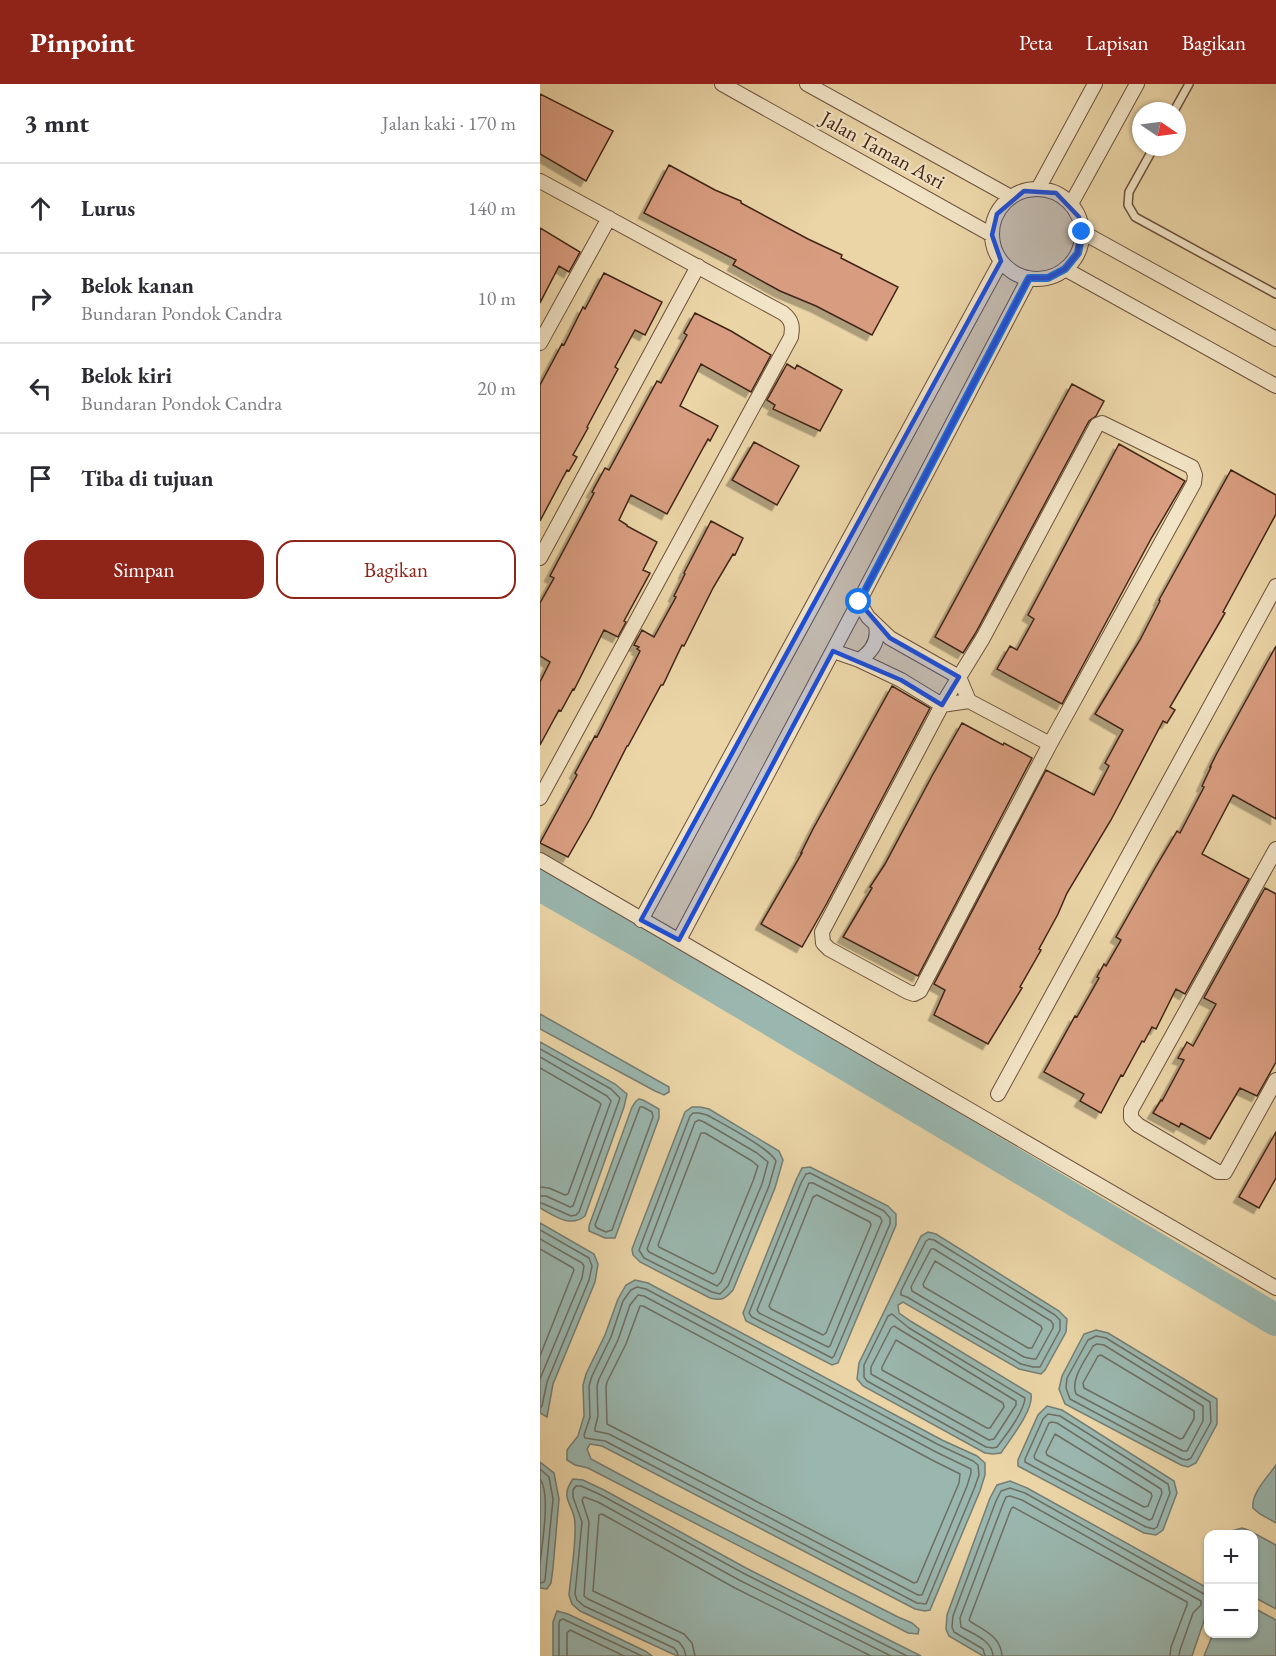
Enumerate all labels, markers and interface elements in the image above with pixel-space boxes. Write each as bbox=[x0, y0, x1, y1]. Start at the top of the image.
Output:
text: Pinpoint bbox=[30, 24, 135, 60]
text: Peta bbox=[1019, 29, 1053, 56]
text: Lapisan bbox=[1086, 29, 1149, 56]
text: Bagikan bbox=[1182, 29, 1246, 56]
north arrow bbox=[1132, 102, 1186, 156]
street label: Jalan Taman Asri bbox=[815, 103, 950, 195]
text: 3 mnt bbox=[24, 106, 89, 140]
text: Jalan kaki · 170 m bbox=[382, 110, 516, 136]
icon: ahead bbox=[24, 192, 57, 225]
text: Lurus bbox=[81, 194, 135, 223]
text: 140 m bbox=[468, 195, 516, 221]
route end bbox=[1068, 218, 1094, 244]
text: Belok kanan bbox=[81, 271, 194, 300]
icon: right bbox=[24, 282, 57, 315]
text: 10 m bbox=[477, 285, 516, 311]
text: Bundaran Pondok Candra bbox=[81, 300, 282, 326]
text: Belok kiri bbox=[81, 361, 172, 390]
icon: left bbox=[24, 372, 57, 405]
text: 20 m bbox=[477, 375, 516, 401]
text: Bundaran Pondok Candra bbox=[81, 390, 282, 416]
icon: arrive bbox=[24, 462, 57, 495]
text: Tiba di tujuan bbox=[81, 464, 213, 493]
button: Simpan bbox=[24, 540, 264, 599]
button: Bagikan bbox=[276, 540, 516, 599]
route start bbox=[845, 588, 871, 614]
map controls bbox=[1204, 1530, 1258, 1638]
button: + bbox=[1204, 1530, 1258, 1584]
button: − bbox=[1204, 1584, 1258, 1638]

